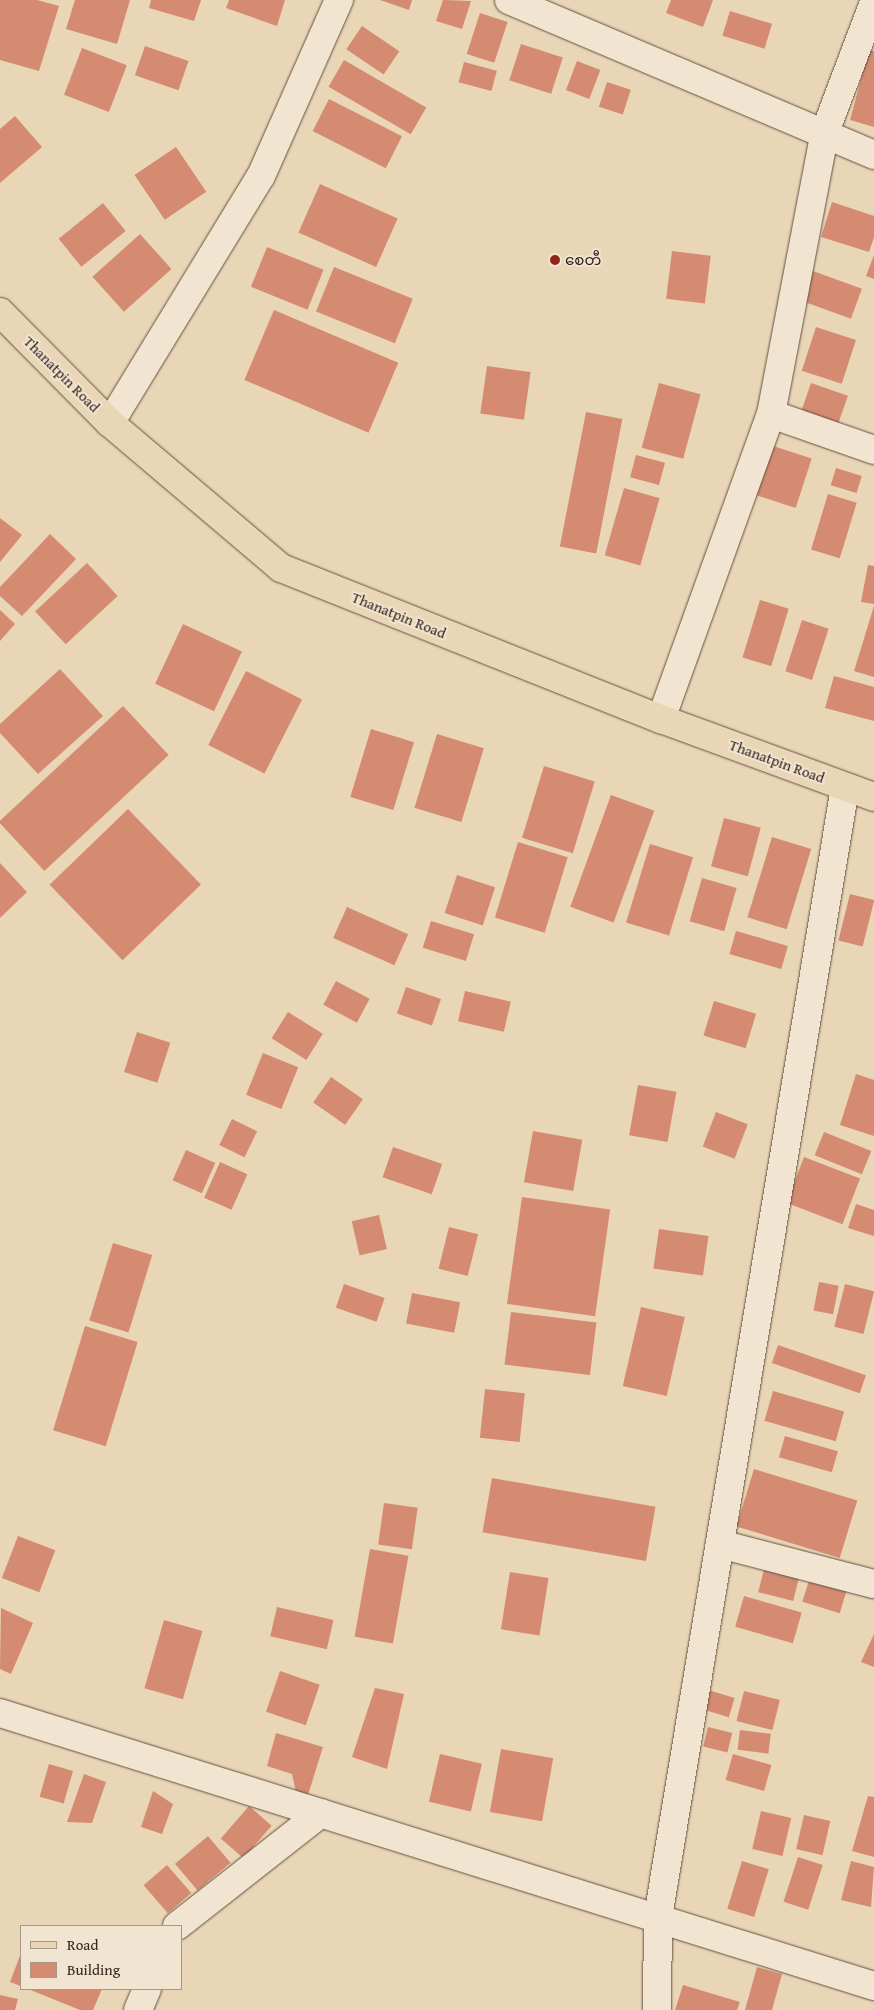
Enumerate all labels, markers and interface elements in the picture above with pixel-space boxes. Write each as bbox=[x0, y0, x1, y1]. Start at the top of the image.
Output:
place label: စေတီ bbox=[565, 251, 601, 269]
marker: စေတီ bbox=[549, 254, 561, 266]
street label: Thanatpin Road bbox=[20, 332, 104, 416]
street label: Thanatpin Road bbox=[349, 588, 449, 642]
street label: Thanatpin Road bbox=[727, 735, 827, 787]
legend bbox=[20, 1925, 182, 1990]
text: Road bbox=[67, 1934, 98, 1955]
text: Building bbox=[67, 1959, 120, 1980]

